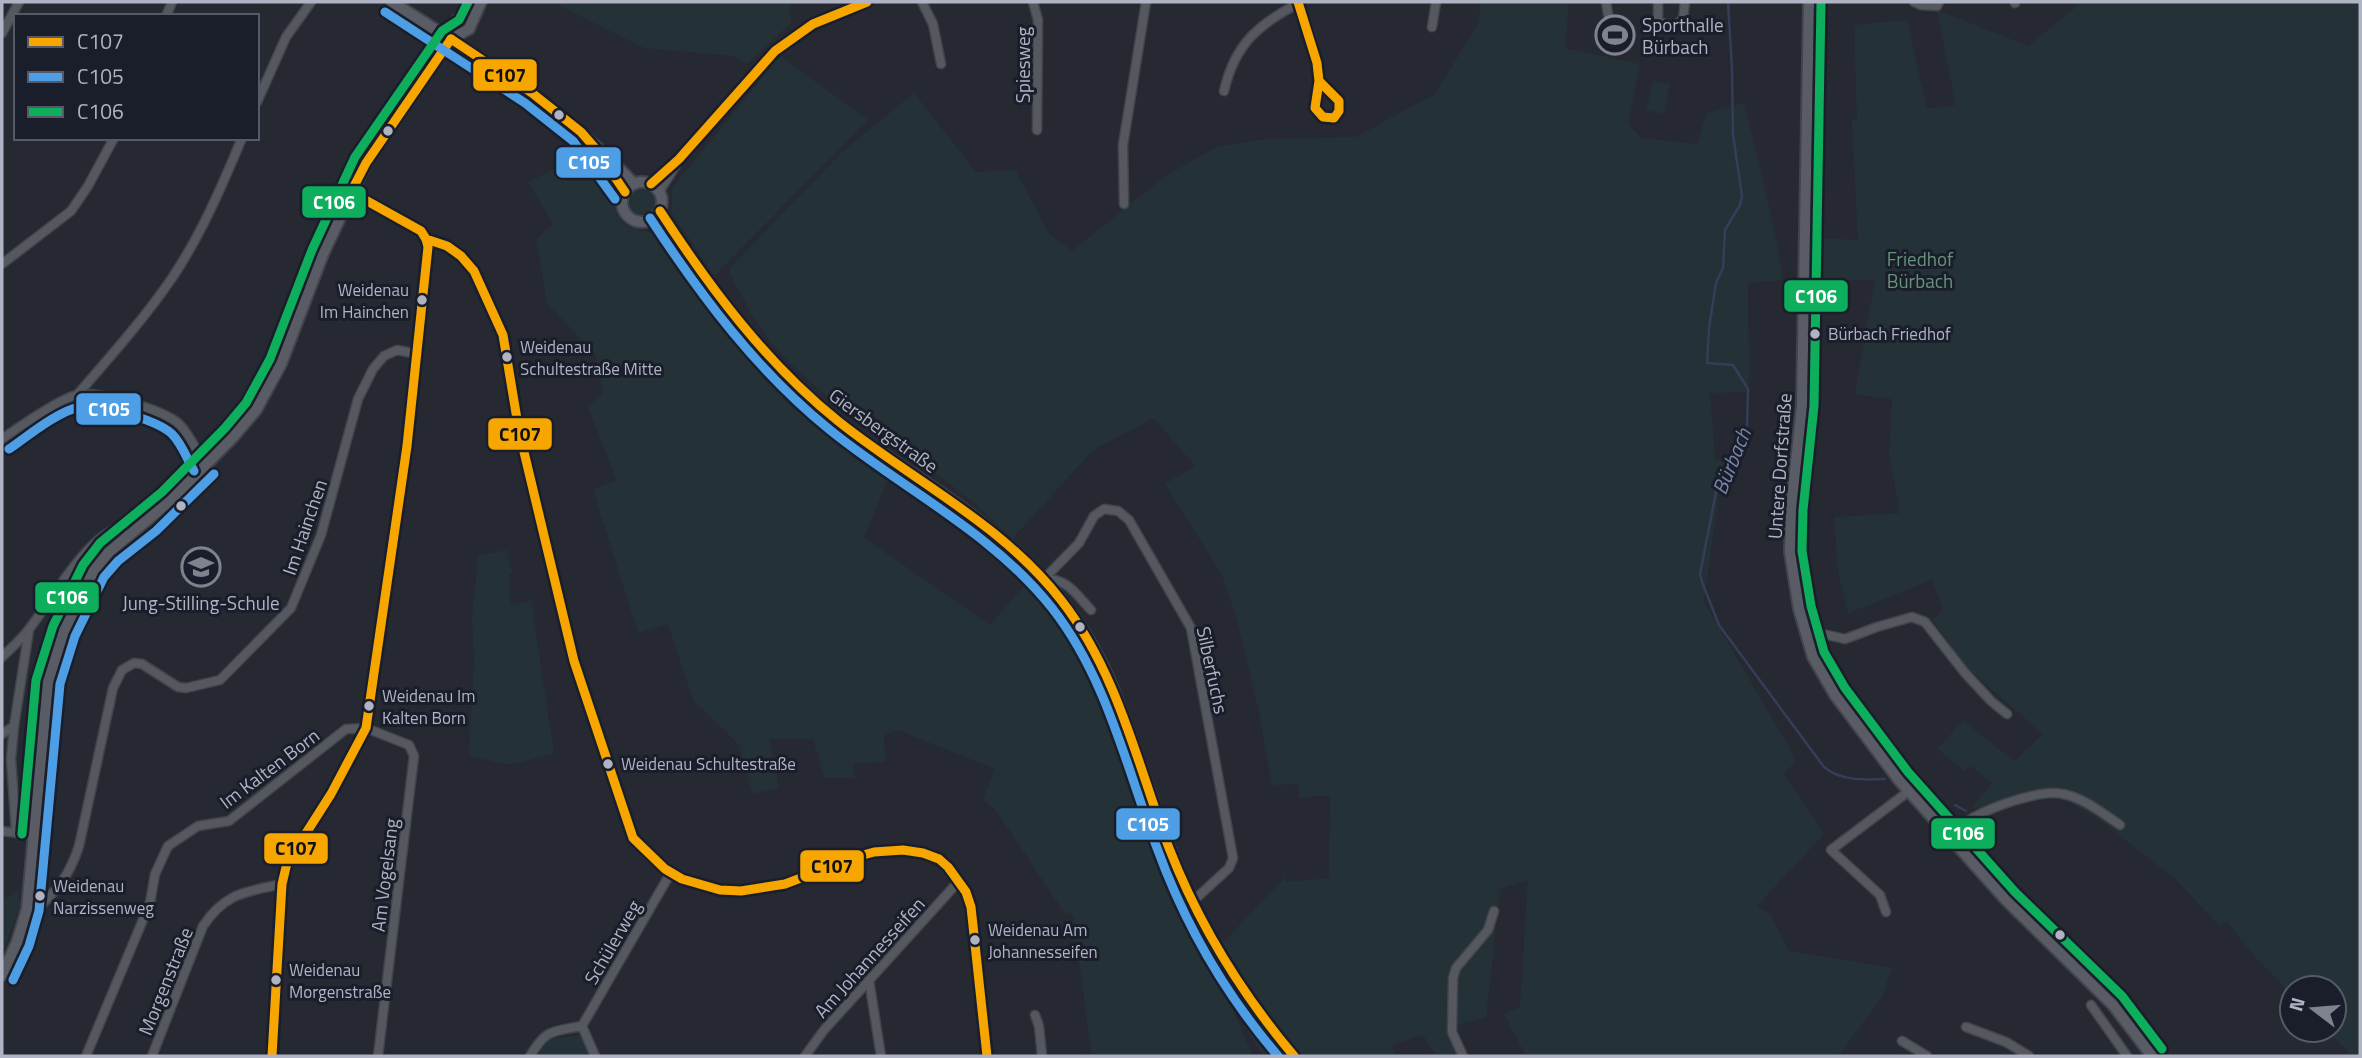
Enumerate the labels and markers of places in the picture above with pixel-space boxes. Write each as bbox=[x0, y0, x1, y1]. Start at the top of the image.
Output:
place label: Sporthalle Bürbach bbox=[1642, 10, 1724, 61]
sports icon: Sporthalle Bürbach bbox=[1594, 14, 1636, 56]
unlabelled marker bbox=[552, 108, 566, 122]
unlabelled marker bbox=[381, 124, 395, 138]
place label: Weidenau Im Hainchen bbox=[320, 277, 409, 325]
marker: Weidenau Im Hainchen bbox=[415, 293, 429, 307]
place label: Bürbach Friedhof bbox=[1828, 321, 1951, 347]
marker: Bürbach Friedhof bbox=[1808, 327, 1822, 341]
place label: Weidenau Schultestraße Mitte bbox=[520, 334, 662, 382]
marker: Weidenau Schultestraße Mitte bbox=[500, 350, 514, 364]
unlabelled marker bbox=[174, 499, 188, 513]
school or university icon: Jung-Stilling-Schule bbox=[180, 546, 222, 588]
place label: Jung-Stilling-Schule bbox=[122, 588, 280, 617]
unlabelled marker bbox=[1073, 620, 1087, 634]
place label: Weidenau Im Kalten Born bbox=[382, 683, 475, 731]
marker: Weidenau Im Kalten Born bbox=[362, 699, 376, 713]
place label: Weidenau Schultestraße bbox=[621, 751, 796, 777]
marker: Weidenau Schultestraße bbox=[601, 757, 615, 771]
place label: Weidenau Narzissenweg bbox=[53, 873, 154, 921]
marker: Weidenau Narzissenweg bbox=[33, 889, 47, 903]
place label: Weidenau Am Johannesseifen bbox=[988, 917, 1098, 965]
unlabelled marker bbox=[2053, 928, 2067, 942]
marker: Weidenau Am Johannesseifen bbox=[968, 933, 982, 947]
place label: Weidenau Morgenstraße bbox=[289, 957, 391, 1005]
marker: Weidenau Morgenstraße bbox=[269, 973, 283, 987]

